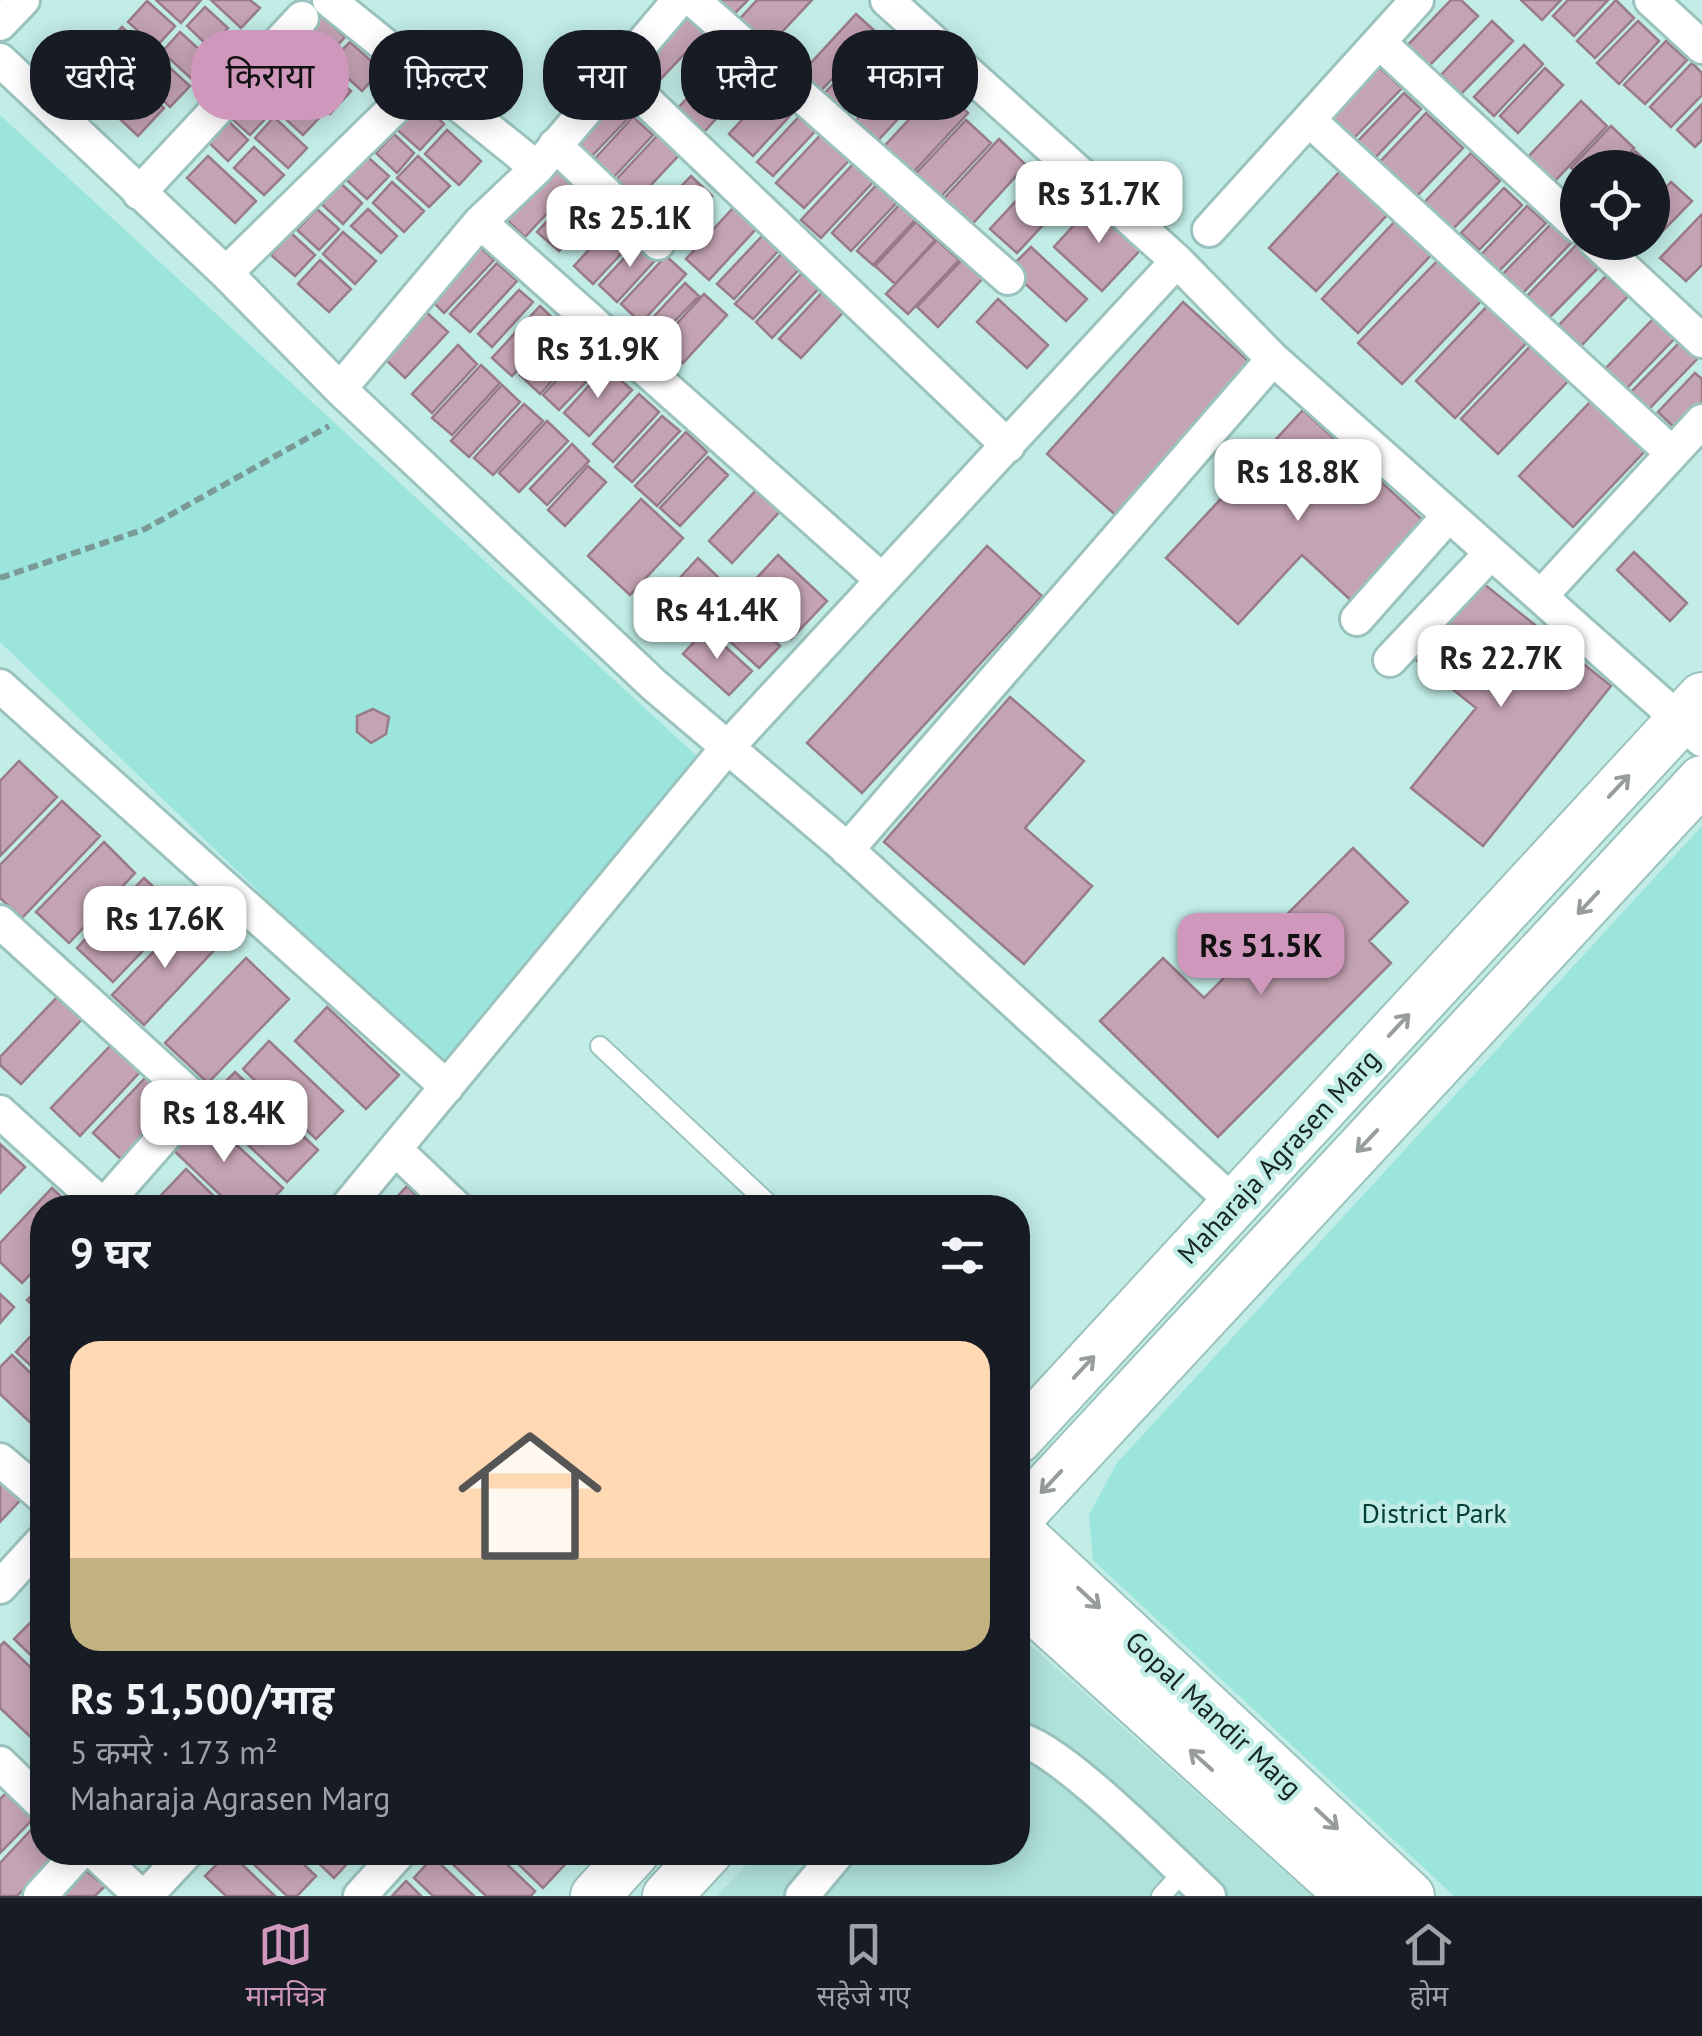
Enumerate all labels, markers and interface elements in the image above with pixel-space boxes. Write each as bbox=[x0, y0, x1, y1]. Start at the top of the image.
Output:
chip: खरीदें bbox=[30, 30, 171, 120]
chip: किराया bbox=[191, 30, 349, 120]
chip: फ़िल्टर bbox=[369, 30, 523, 120]
chip: नया bbox=[543, 30, 661, 120]
chip: फ़्लैट bbox=[681, 30, 812, 120]
chip: मकान bbox=[832, 30, 978, 120]
map controls bbox=[1560, 150, 1670, 260]
button: locate bbox=[1560, 150, 1670, 260]
pin: Rs 31.7K bbox=[996, 161, 1202, 246]
text: Rs 31.7K bbox=[1037, 172, 1161, 214]
pin: Rs 25.1K bbox=[527, 185, 733, 270]
text: Rs 25.1K bbox=[568, 196, 692, 238]
pin: Rs 31.9K bbox=[495, 316, 701, 401]
text: Rs 31.9K bbox=[536, 327, 660, 369]
pin: Rs 18.8K bbox=[1195, 439, 1401, 524]
text: Rs 18.8K bbox=[1236, 450, 1360, 492]
pin: Rs 41.4K bbox=[614, 577, 820, 662]
text: Rs 41.4K bbox=[655, 588, 779, 630]
pin: Rs 22.7K bbox=[1398, 625, 1604, 710]
text: Rs 22.7K bbox=[1439, 636, 1563, 678]
one-way arrow bbox=[1607, 774, 1630, 799]
pin: Rs 17.6K bbox=[62, 886, 268, 971]
one-way arrow bbox=[1577, 890, 1600, 915]
text: Rs 17.6K bbox=[105, 897, 225, 939]
pin: Rs 51.5K bbox=[1158, 913, 1364, 998]
text: Rs 51.5K bbox=[1199, 924, 1323, 966]
one-way arrow bbox=[1387, 1013, 1410, 1038]
street label: Maharaja Agrasen Marg bbox=[1169, 1041, 1387, 1271]
pin: Rs 18.4K bbox=[121, 1080, 327, 1165]
text: Rs 18.4K bbox=[162, 1091, 286, 1133]
one-way arrow bbox=[1356, 1128, 1379, 1153]
text: 9 घर bbox=[70, 1225, 150, 1280]
icon: filters bbox=[935, 1228, 990, 1283]
one-way arrow bbox=[1072, 1355, 1095, 1380]
icon: home bbox=[440, 1406, 620, 1586]
one-way arrow bbox=[1040, 1469, 1063, 1494]
park label: District Park bbox=[1361, 1494, 1507, 1531]
one-way arrow bbox=[1076, 1586, 1101, 1609]
street label: Gopal Mandir Marg bbox=[1118, 1623, 1310, 1805]
text: Rs 51,500/माह bbox=[70, 1671, 334, 1726]
text: 5 कमरे · 173 m² bbox=[70, 1731, 278, 1773]
one-way arrow bbox=[1188, 1749, 1214, 1773]
text: Maharaja Agrasen Marg bbox=[70, 1777, 391, 1819]
one-way arrow bbox=[1314, 1807, 1339, 1830]
tab: मानचित्र bbox=[246, 1917, 326, 2017]
tab: सहेजे गए bbox=[817, 1917, 910, 2017]
tab: होम bbox=[1401, 1917, 1456, 2017]

